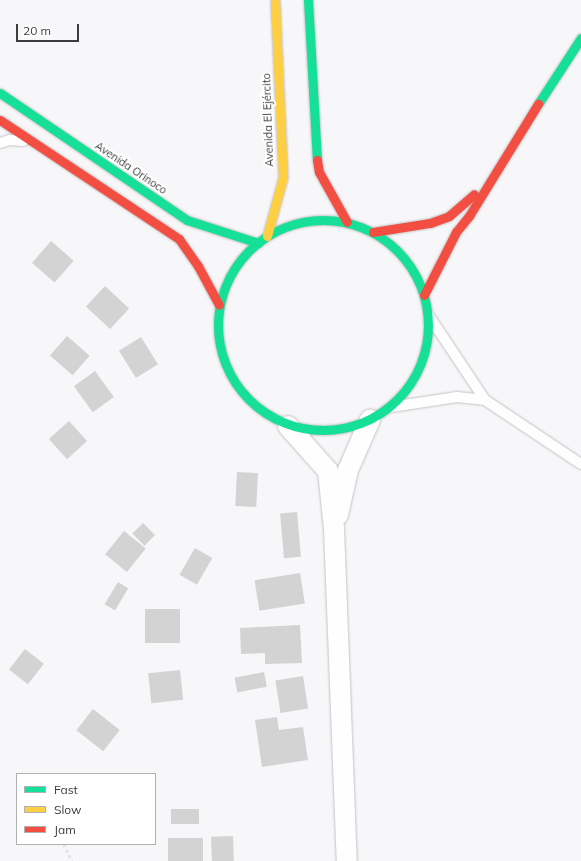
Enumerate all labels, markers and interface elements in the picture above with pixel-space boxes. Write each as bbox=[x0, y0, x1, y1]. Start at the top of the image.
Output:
scale bar bbox=[18, 16, 81, 42]
text: 20 m bbox=[23, 23, 51, 38]
street label: Avenida El Ejército bbox=[260, 73, 276, 167]
street label: Avenida Orinoco bbox=[92, 139, 170, 197]
legend bbox=[16, 773, 156, 845]
text: Fast bbox=[54, 782, 78, 797]
text: Slow bbox=[54, 802, 82, 817]
text: Jam bbox=[54, 822, 76, 837]

